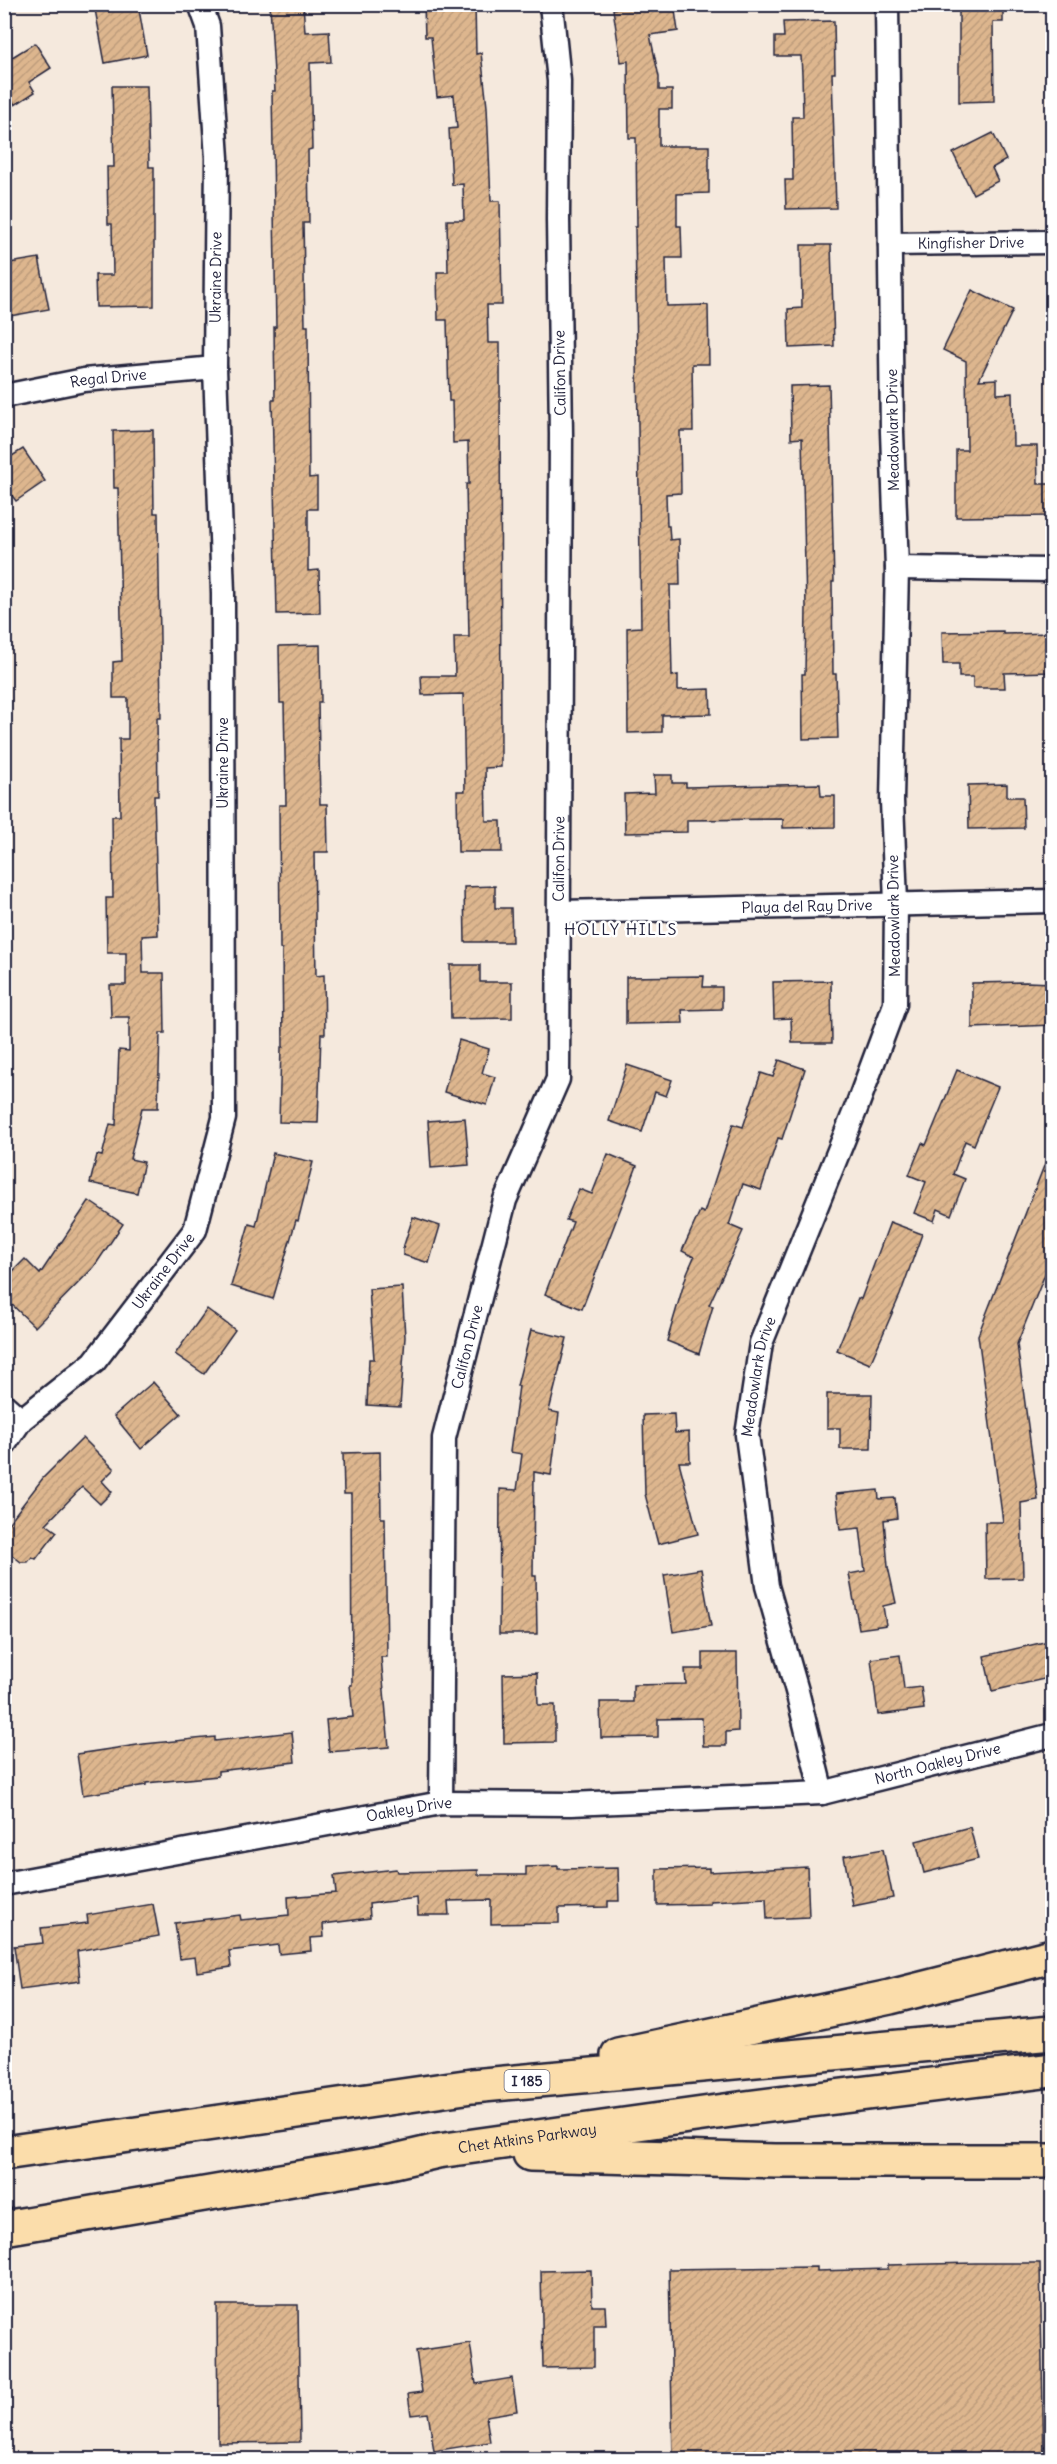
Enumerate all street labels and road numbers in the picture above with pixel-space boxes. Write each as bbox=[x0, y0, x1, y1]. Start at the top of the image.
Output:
street label: Ukraine Drive bbox=[205, 232, 225, 323]
street label: Kingfisher Drive bbox=[917, 232, 1024, 253]
street label: Califon Drive bbox=[549, 330, 570, 416]
street label: Regal Drive bbox=[68, 364, 147, 392]
street label: Meadowlark Drive bbox=[882, 369, 903, 491]
street label: Ukraine Drive bbox=[213, 717, 232, 809]
street label: Califon Drive bbox=[549, 816, 568, 902]
street label: Meadowlark Drive bbox=[883, 855, 904, 977]
street label: Playa del Ray Drive bbox=[741, 895, 873, 917]
street label: Ukraine Drive bbox=[128, 1229, 199, 1313]
street label: Califon Drive bbox=[447, 1303, 487, 1391]
street label: Meadowlark Drive bbox=[737, 1314, 780, 1438]
street label: North Oakley Drive bbox=[873, 1738, 1002, 1788]
street label: Oakley Drive bbox=[365, 1793, 452, 1826]
road number: I 185 bbox=[504, 2070, 550, 2092]
street label: Chet Atkins Parkway bbox=[457, 2119, 598, 2157]

